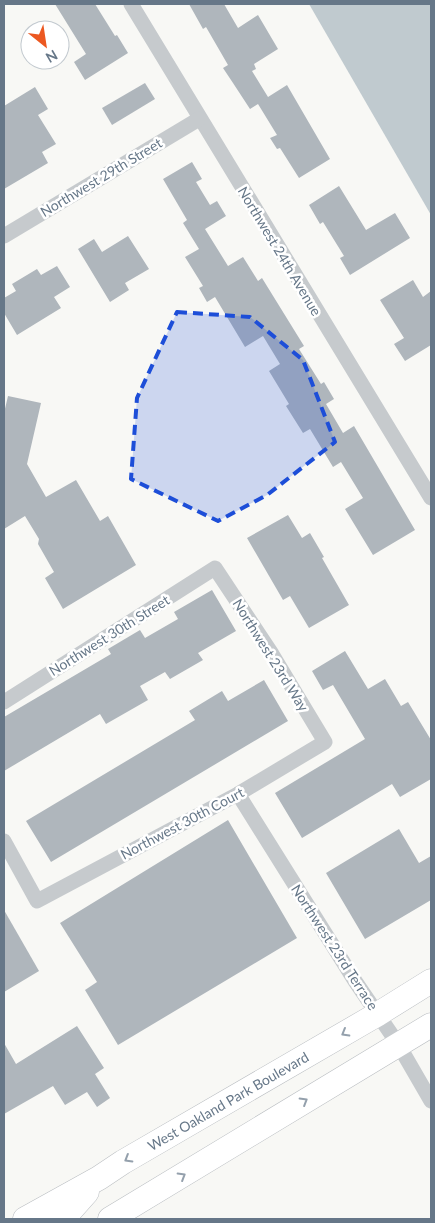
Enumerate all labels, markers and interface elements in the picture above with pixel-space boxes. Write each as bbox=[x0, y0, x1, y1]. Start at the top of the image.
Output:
north arrow bbox=[20, 20, 70, 70]
text: N bbox=[43, 47, 61, 67]
street label: Northwest 29th Street bbox=[37, 134, 165, 220]
street label: Northwest 24th Avenue bbox=[235, 183, 325, 319]
street label: Northwest 30th Street bbox=[46, 591, 172, 679]
street label: Northwest 23rd Way bbox=[230, 596, 313, 715]
street label: Northwest 30th Court bbox=[118, 783, 246, 863]
street label: Northwest 23rd Terrace bbox=[288, 881, 382, 1013]
one-way arrow bbox=[341, 1027, 350, 1037]
street label: West Oakland Park Boulevard bbox=[144, 1048, 312, 1154]
one-way arrow bbox=[299, 1098, 308, 1108]
one-way arrow bbox=[125, 1152, 134, 1162]
one-way arrow bbox=[176, 1172, 185, 1182]

